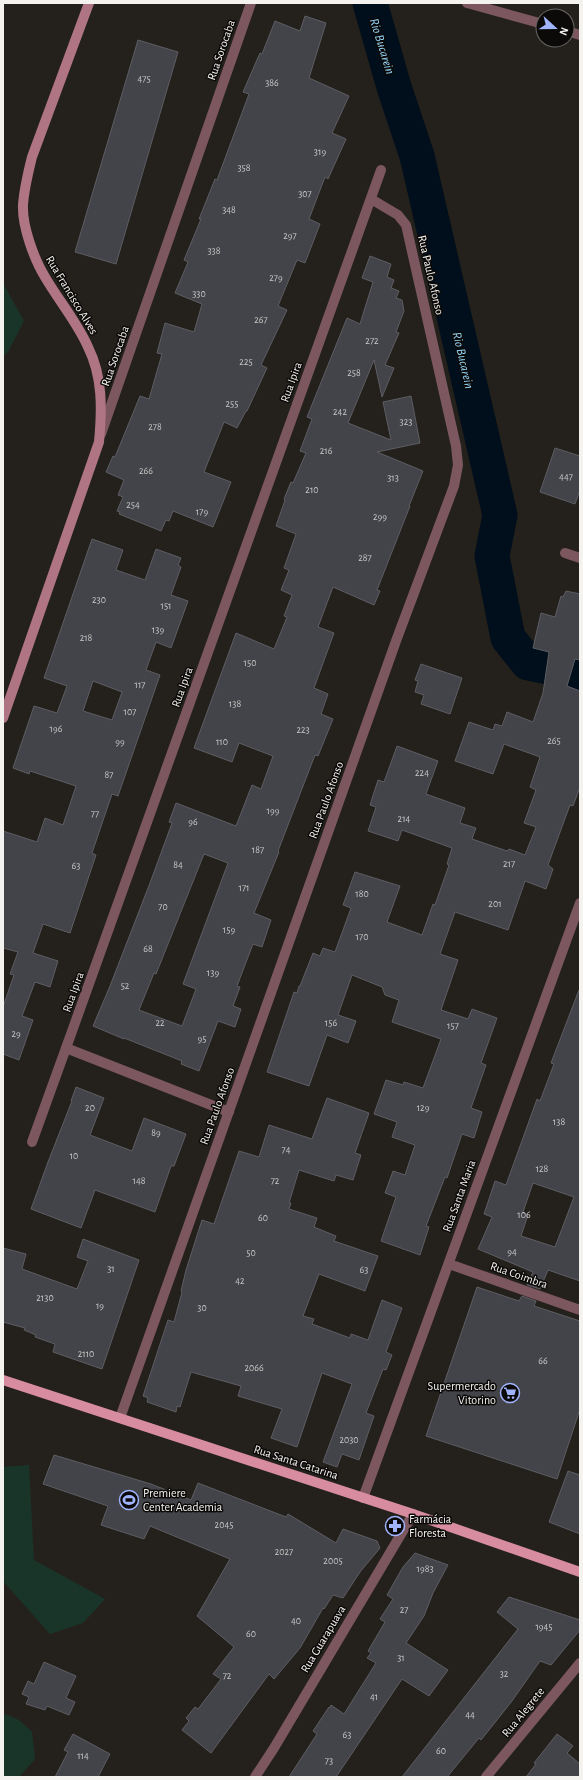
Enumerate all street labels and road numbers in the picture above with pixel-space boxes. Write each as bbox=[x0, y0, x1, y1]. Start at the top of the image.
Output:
street label: Rua Sorocaba bbox=[205, 18, 237, 82]
street label: Rua Paulo Afonso bbox=[416, 234, 446, 316]
street label: Rua Francisco Alves bbox=[44, 254, 100, 336]
street label: Rua Sorocaba bbox=[99, 324, 131, 388]
street label: Rua Ipira bbox=[278, 360, 304, 404]
street label: Rua Ipira bbox=[169, 665, 195, 709]
street label: Rua Paulo Afonso bbox=[306, 760, 346, 840]
street label: Rua Ipira bbox=[60, 970, 86, 1014]
street label: Rua Paulo Afonso bbox=[197, 1066, 237, 1146]
street label: Rua Santa Maria bbox=[440, 1158, 478, 1234]
street label: Rua Coimbra bbox=[489, 1260, 550, 1291]
street label: Rua Santa Catarina bbox=[252, 1443, 340, 1481]
street label: Rua Guarapuava bbox=[298, 1603, 348, 1675]
street label: Rua Alegrete bbox=[500, 1685, 546, 1739]

